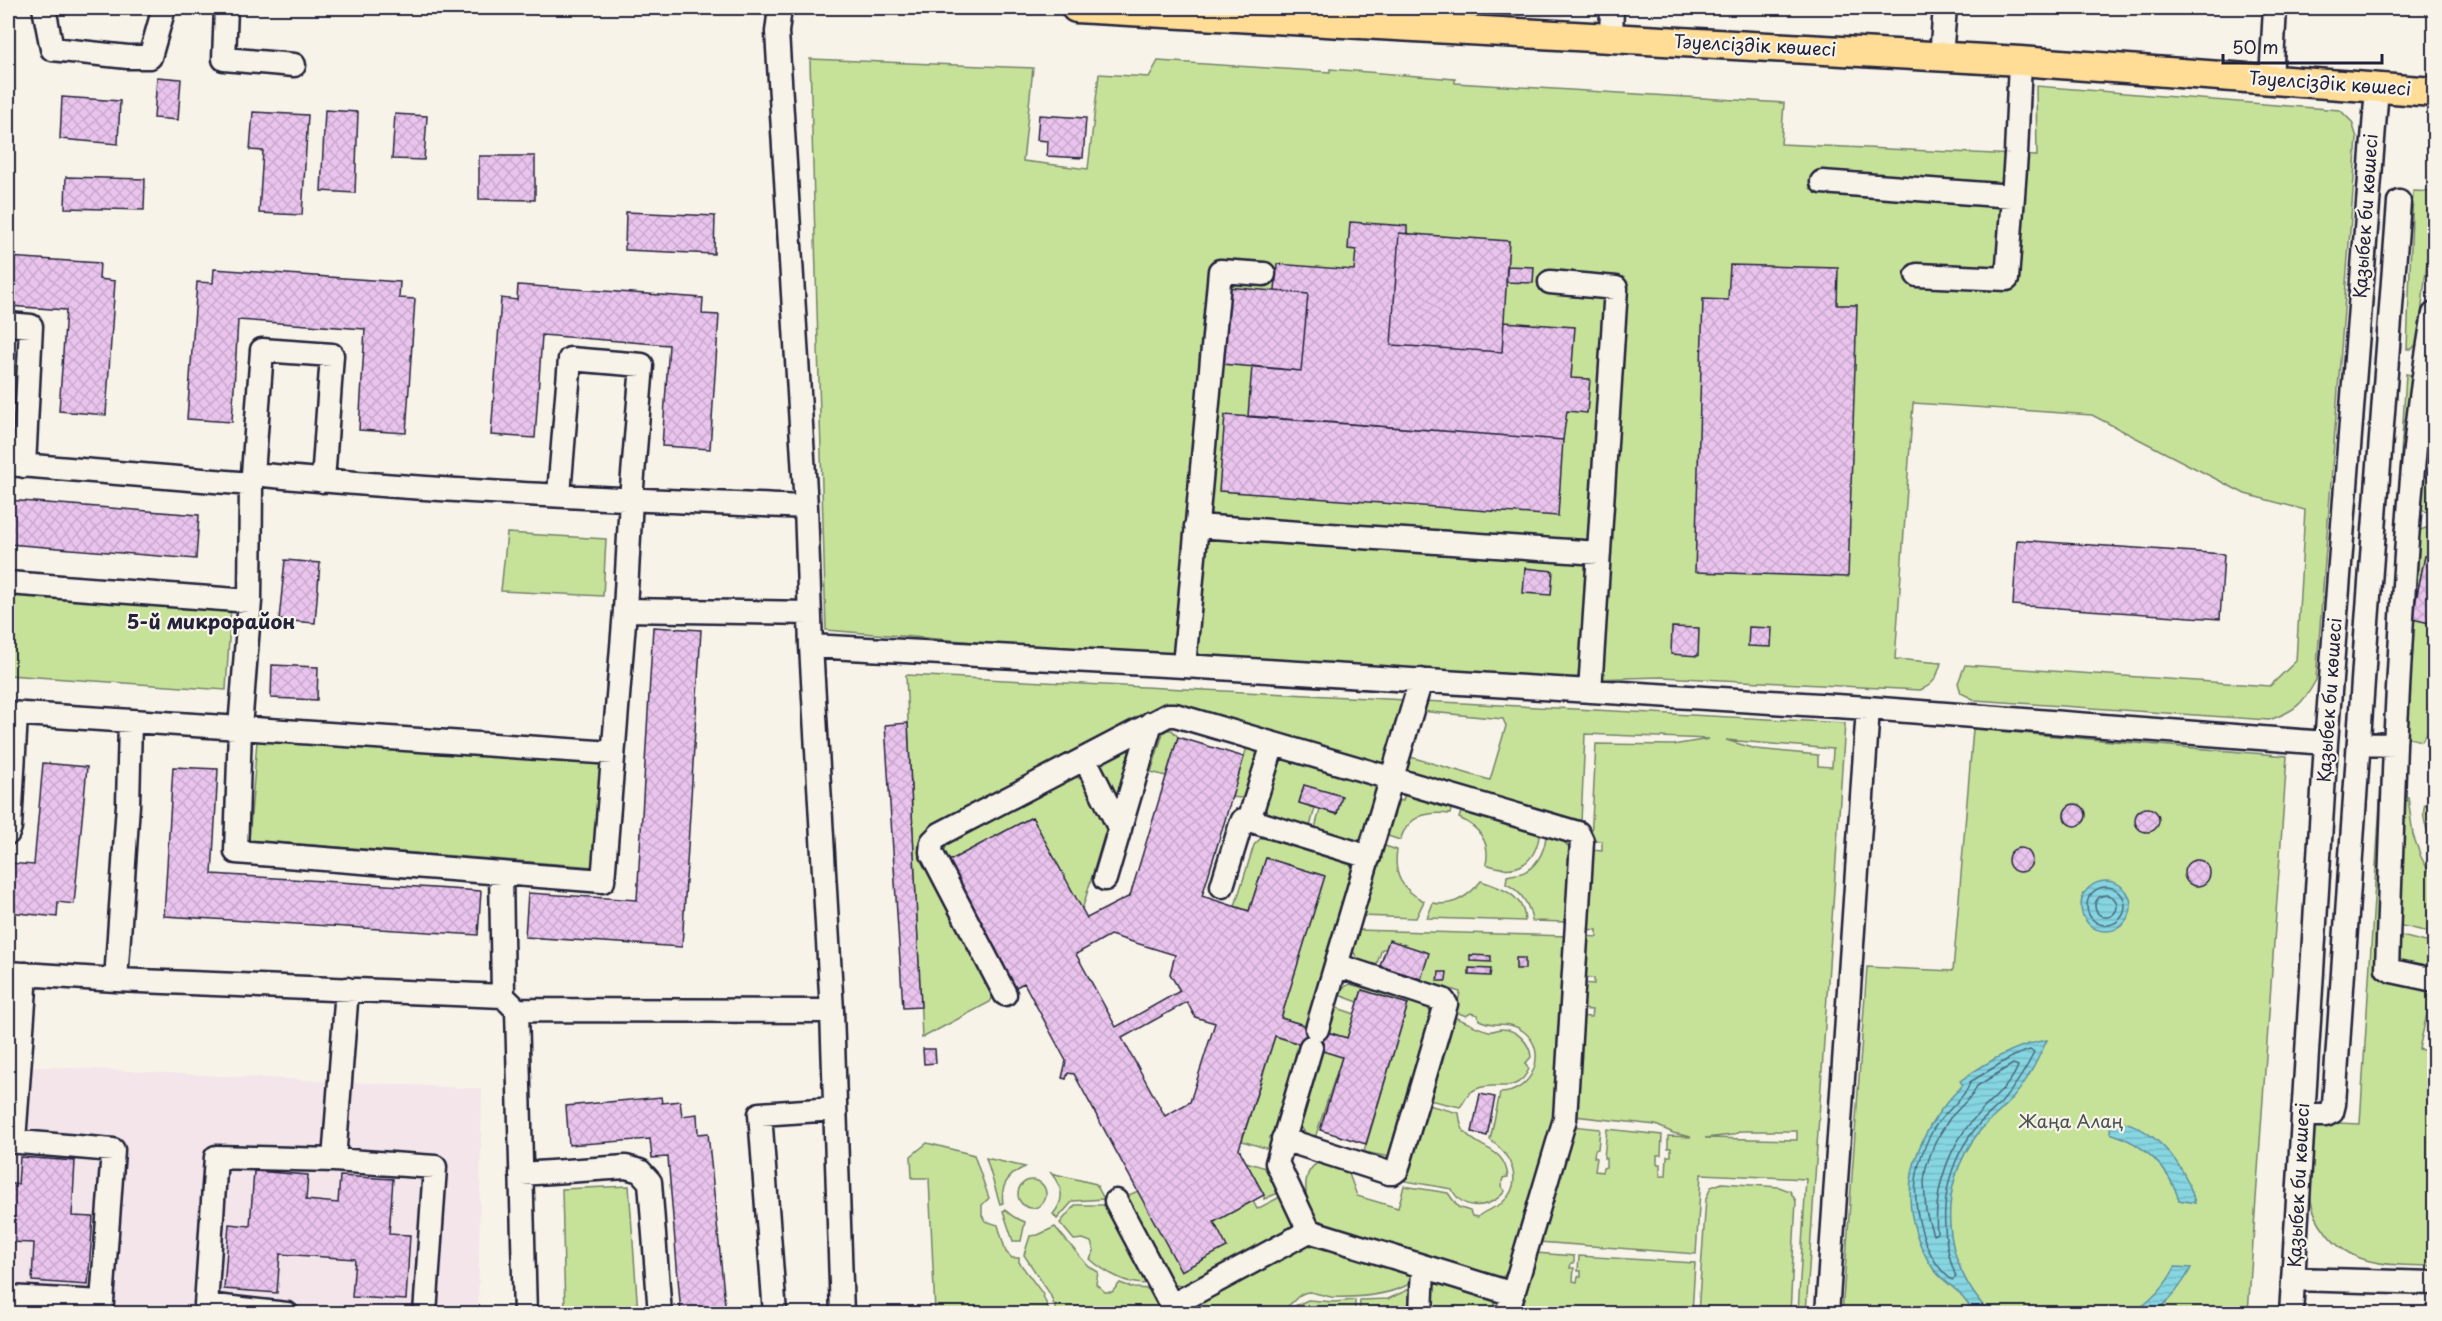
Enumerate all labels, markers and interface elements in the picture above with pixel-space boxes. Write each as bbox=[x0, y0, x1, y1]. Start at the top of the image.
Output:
street label: Тәуелсіздік көшесі bbox=[1673, 27, 1837, 62]
scale bar bbox=[2223, 27, 2382, 65]
text: 50 m bbox=[2232, 33, 2279, 60]
street label: Тәуелсіздік көшесі bbox=[2248, 63, 2412, 102]
street label: Қазыбек би көшесі bbox=[2345, 133, 2384, 299]
district label: 5-й микрорайон bbox=[127, 606, 295, 636]
street label: Қазыбек би көшесі bbox=[2309, 617, 2348, 783]
street label: Қазыбек би көшесі bbox=[2280, 1102, 2315, 1268]
park label: Жаңа Алаң bbox=[2018, 1107, 2123, 1134]

